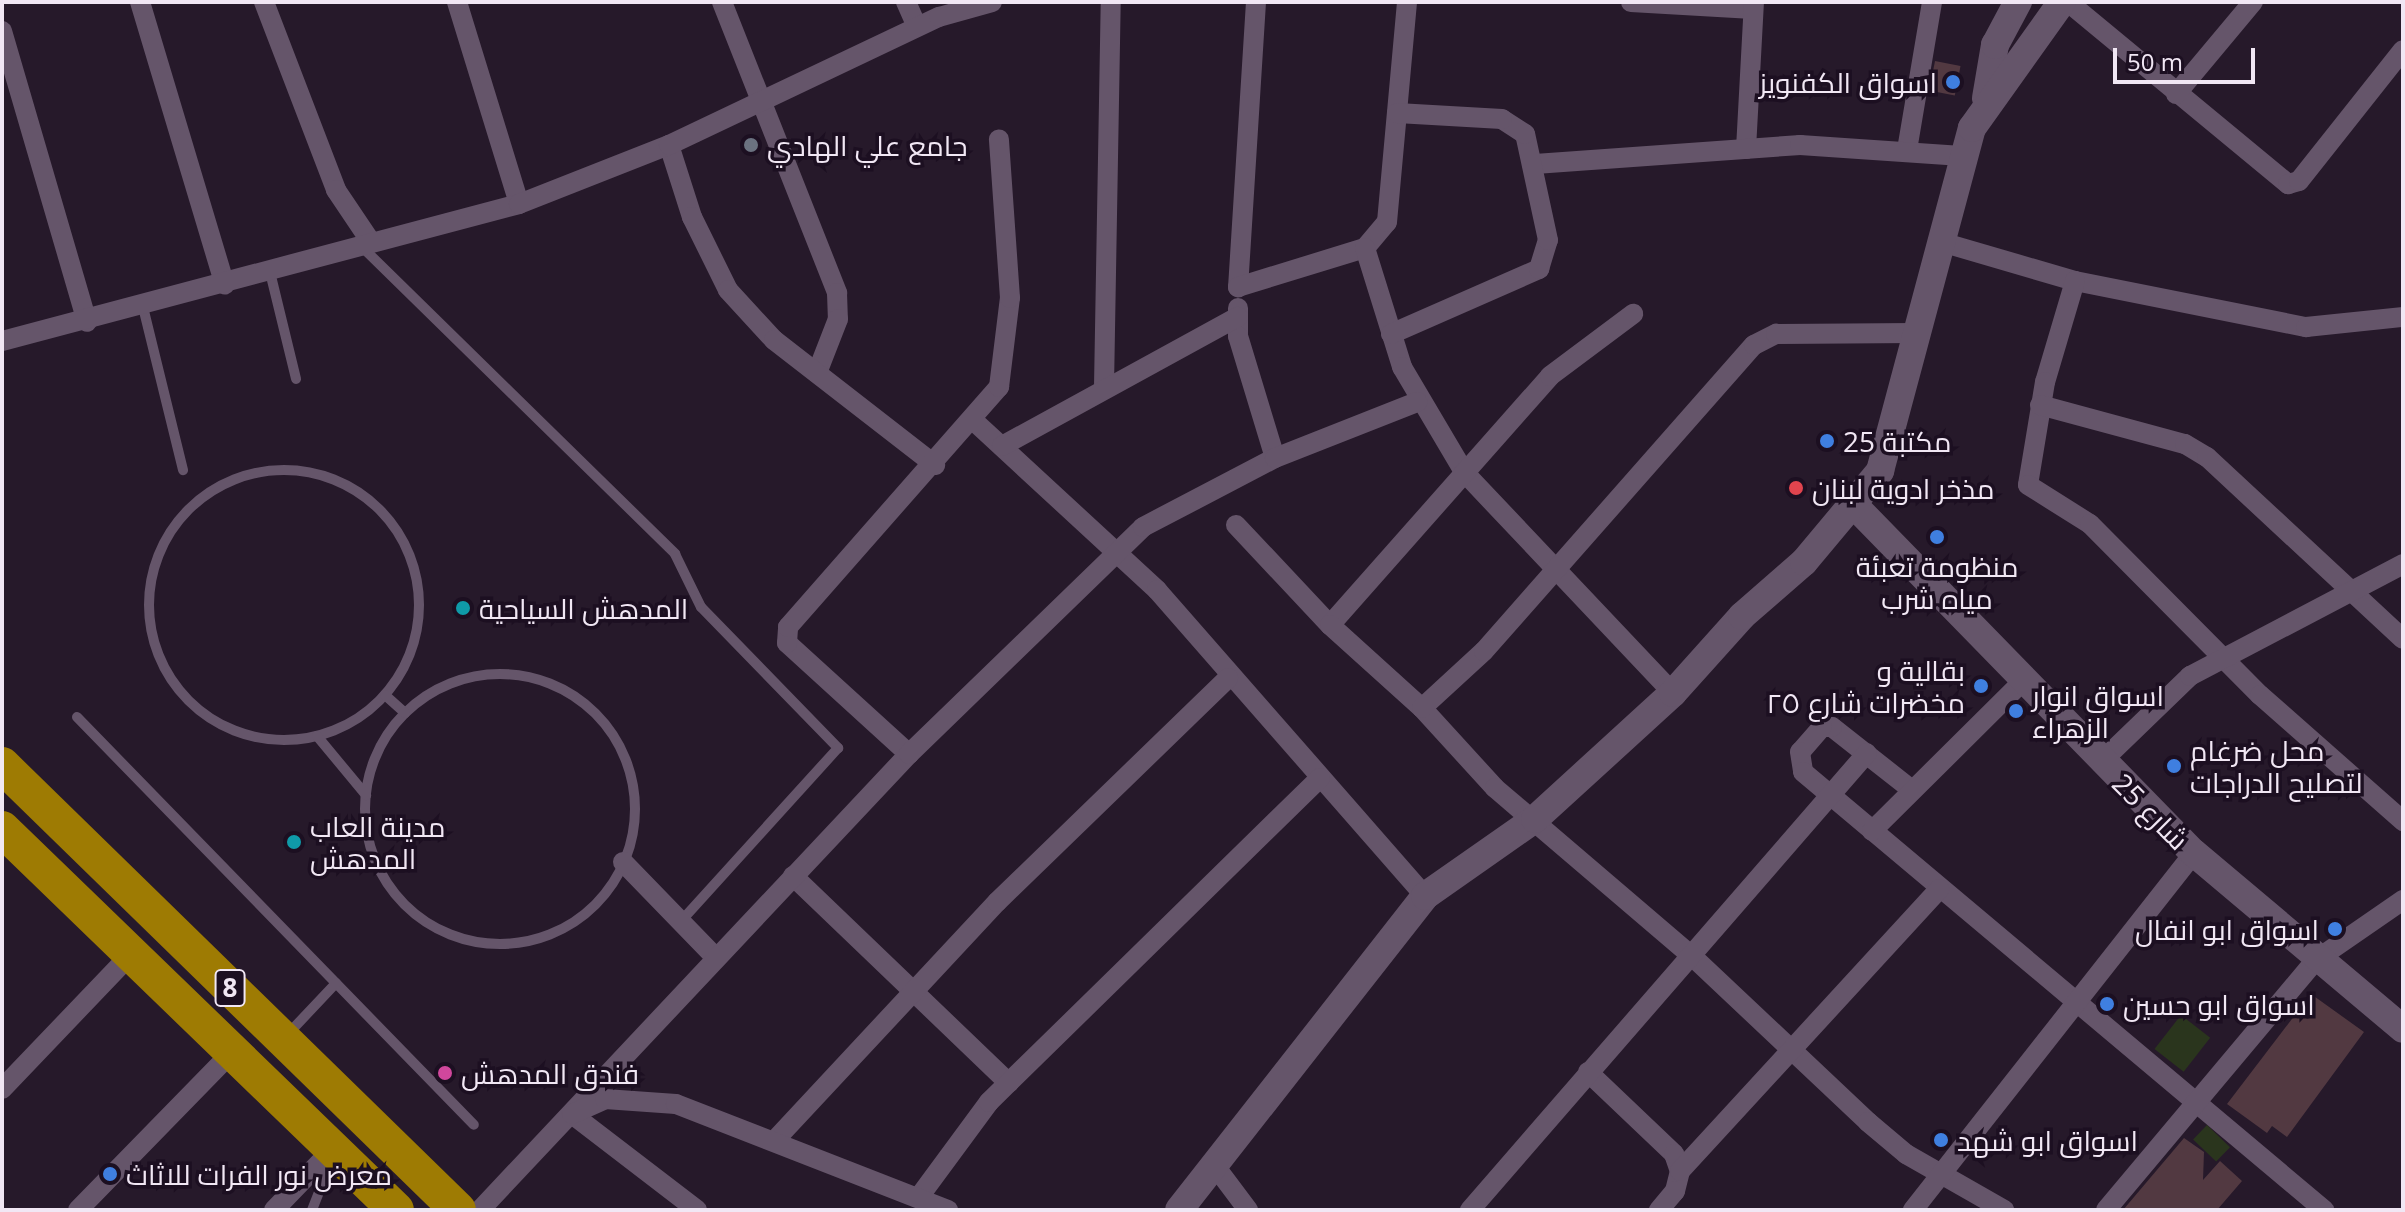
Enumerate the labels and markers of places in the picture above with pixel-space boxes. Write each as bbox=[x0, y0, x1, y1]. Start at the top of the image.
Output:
place label: اسواق الكفنويز bbox=[1759, 65, 1937, 99]
marker: اسواق الكفنويز bbox=[1944, 73, 1962, 91]
place label: جامع علي الهادي bbox=[767, 128, 968, 162]
marker: جامع علي الهادي bbox=[742, 136, 760, 154]
place label: مكتبة 25 bbox=[1843, 424, 1951, 458]
marker: مكتبة 25 bbox=[1818, 432, 1836, 450]
place label: مذخر ادوية لبنان bbox=[1812, 471, 1994, 505]
marker: مذخر ادوية لبنان bbox=[1787, 479, 1805, 497]
marker: منظومة تعبئة مياه شرب bbox=[1928, 528, 1946, 546]
place label: منظومة تعبئة مياه شرب bbox=[1856, 549, 2018, 615]
place label: المدهش السياحية bbox=[479, 591, 688, 625]
marker: المدهش السياحية bbox=[454, 599, 472, 617]
place label: بقالية و مخضرات شارع ٢٥ bbox=[1767, 653, 1965, 719]
marker: بقالية و مخضرات شارع ٢٥ bbox=[1972, 677, 1990, 695]
place label: اسواق انوار الزهراء bbox=[2032, 678, 2164, 744]
marker: اسواق انوار الزهراء bbox=[2007, 702, 2025, 720]
place label: محل ضرغام لتصليح الدراجات bbox=[2190, 733, 2363, 799]
marker: محل ضرغام لتصليح الدراجات bbox=[2165, 757, 2183, 775]
place label: مدينة العاب المدهش bbox=[310, 809, 446, 875]
marker: مدينة العاب المدهش bbox=[285, 833, 303, 851]
place label: اسواق ابو انفال bbox=[2135, 912, 2319, 946]
marker: اسواق ابو انفال bbox=[2326, 920, 2344, 938]
place label: اسواق ابو حسين bbox=[2123, 987, 2315, 1021]
marker: اسواق ابو حسين bbox=[2098, 995, 2116, 1013]
place label: فندق المدهش bbox=[461, 1056, 639, 1090]
marker: فندق المدهش bbox=[436, 1064, 454, 1082]
place label: اسواق ابو شهد bbox=[1957, 1123, 2138, 1157]
marker: اسواق ابو شهد bbox=[1932, 1131, 1950, 1149]
place label: معرض نور الفرات للاثاث bbox=[126, 1157, 392, 1191]
marker: معرض نور الفرات للاثاث bbox=[101, 1165, 119, 1183]

